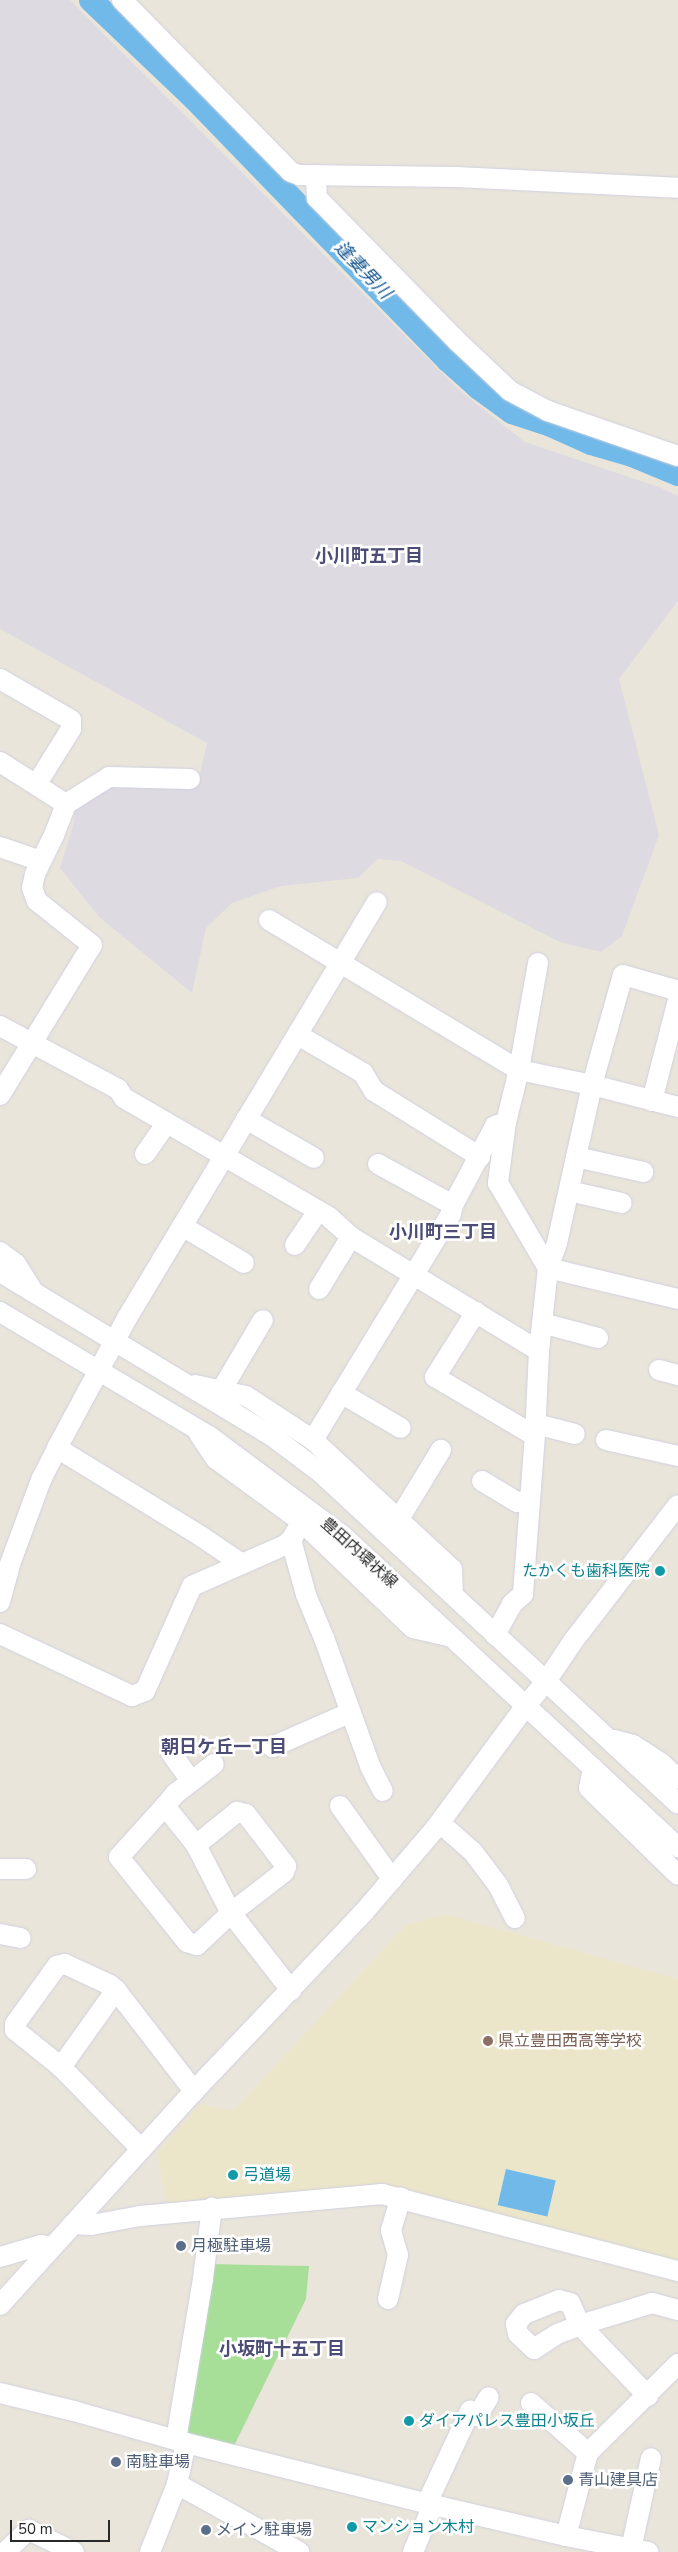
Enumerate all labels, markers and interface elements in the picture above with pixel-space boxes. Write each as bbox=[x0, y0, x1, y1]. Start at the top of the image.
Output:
water label: 逢妻男川 bbox=[330, 237, 396, 303]
district label: 小川町五丁目 bbox=[315, 545, 423, 567]
district label: 小川町三丁目 bbox=[389, 1221, 497, 1243]
street label: 豊田内環状線 bbox=[317, 1514, 401, 1592]
place label: たかくも歯科医院 bbox=[522, 1561, 650, 1581]
marker: たかくも歯科医院 bbox=[654, 1565, 666, 1577]
district label: 朝日ケ丘一丁目 bbox=[161, 1736, 287, 1758]
place label: 県立豊田西高等学校 bbox=[498, 2031, 642, 2051]
marker: 県立豊田西高等学校 bbox=[482, 2035, 494, 2047]
place label: 弓道場 bbox=[243, 2165, 291, 2185]
marker: 弓道場 bbox=[227, 2169, 239, 2181]
place label: 月極駐車場 bbox=[191, 2236, 271, 2256]
marker: 月極駐車場 bbox=[175, 2240, 187, 2252]
district label: 小坂町十五丁目 bbox=[219, 2338, 345, 2360]
place label: ダイアパレス豊田小坂丘 bbox=[419, 2411, 595, 2431]
marker: ダイアパレス豊田小坂丘 bbox=[403, 2415, 415, 2427]
place label: 南駐車場 bbox=[126, 2452, 190, 2472]
marker: 南駐車場 bbox=[110, 2456, 122, 2468]
place label: 青山建具店 bbox=[578, 2470, 658, 2490]
marker: 青山建具店 bbox=[562, 2474, 574, 2486]
scale bar bbox=[12, 2510, 112, 2542]
place label: マンション木村 bbox=[362, 2517, 474, 2537]
text: 50 m bbox=[18, 2519, 53, 2539]
place label: メイン駐車場 bbox=[216, 2520, 312, 2540]
marker: マンション木村 bbox=[346, 2521, 358, 2533]
marker: メイン駐車場 bbox=[200, 2524, 212, 2536]

